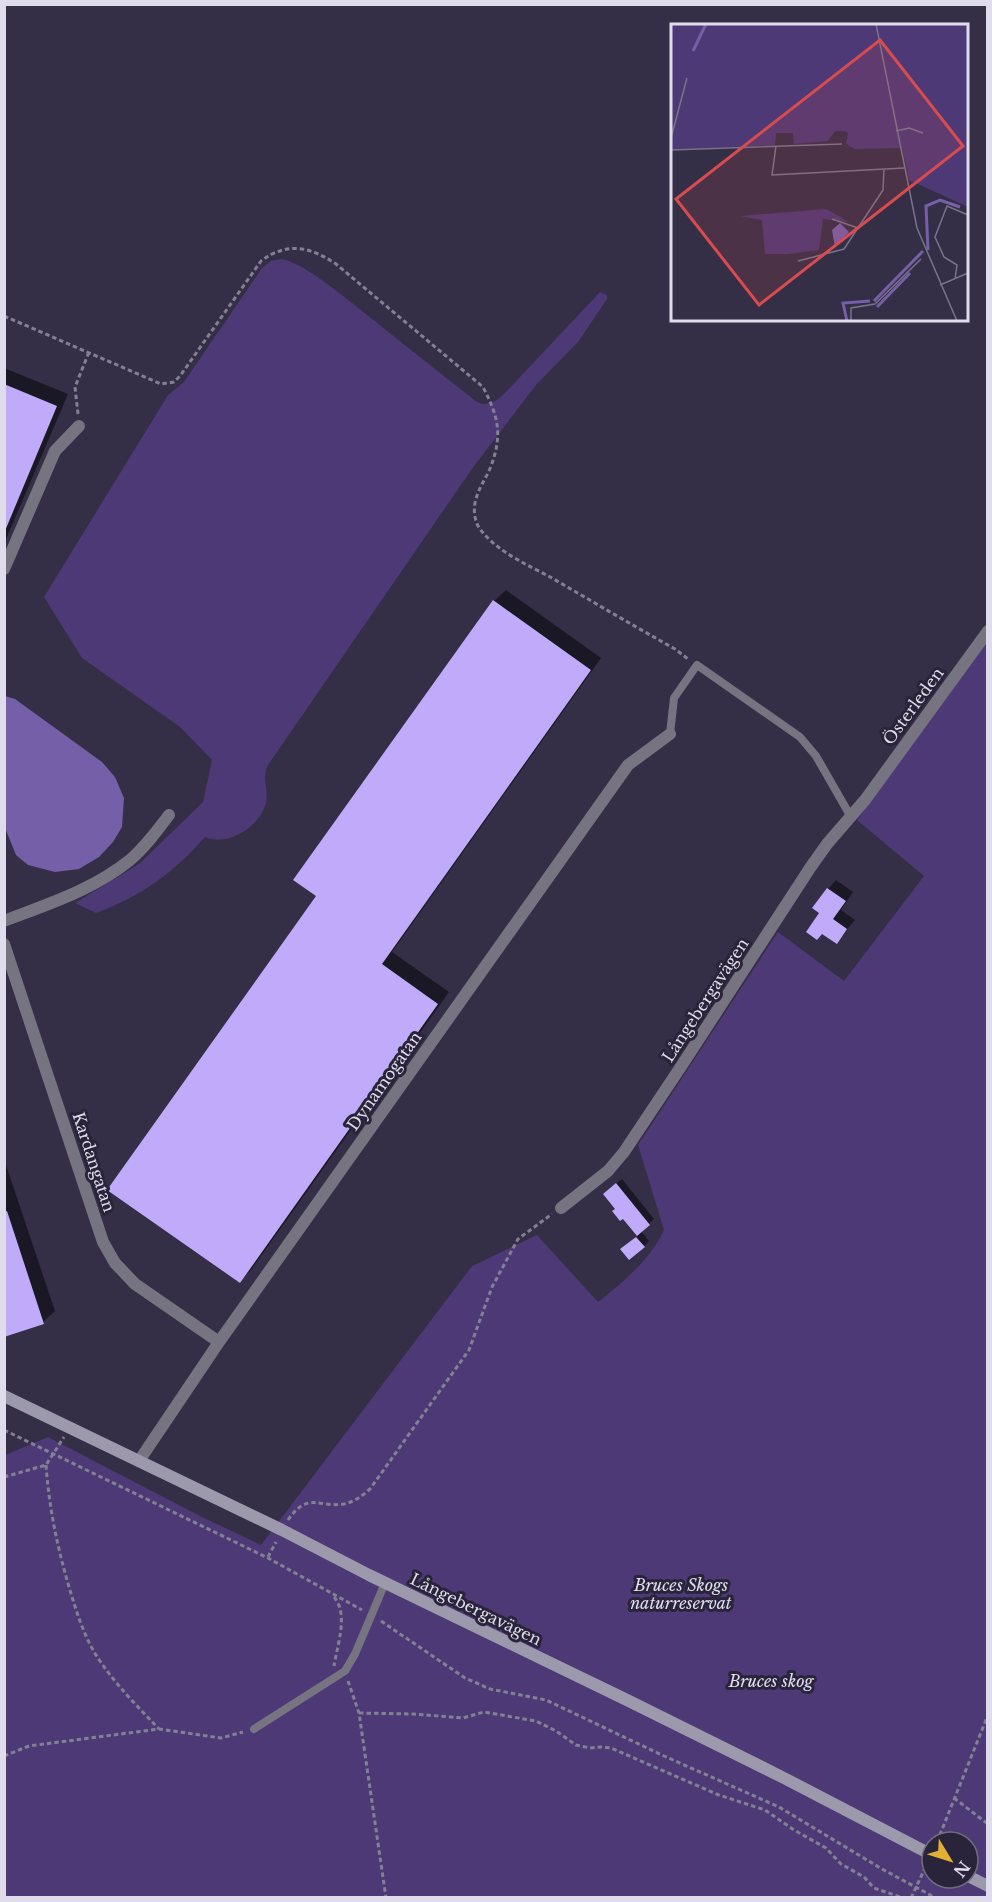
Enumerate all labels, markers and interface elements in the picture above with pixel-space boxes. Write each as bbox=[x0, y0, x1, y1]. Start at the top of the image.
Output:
inset map bbox=[671, 24, 968, 321]
street label: Österleden bbox=[878, 664, 948, 748]
street label: Långebergavägen bbox=[657, 934, 753, 1066]
street label: Dynamogatan bbox=[342, 1028, 426, 1134]
street label: Kardangatan bbox=[68, 1110, 120, 1214]
street label: Långebergavägen bbox=[407, 1569, 545, 1649]
park label: Bruces Skogs naturreservat bbox=[630, 1575, 732, 1613]
park label: Bruces skog bbox=[728, 1671, 815, 1691]
north arrow bbox=[920, 1830, 980, 1890]
text: N bbox=[949, 1857, 974, 1881]

